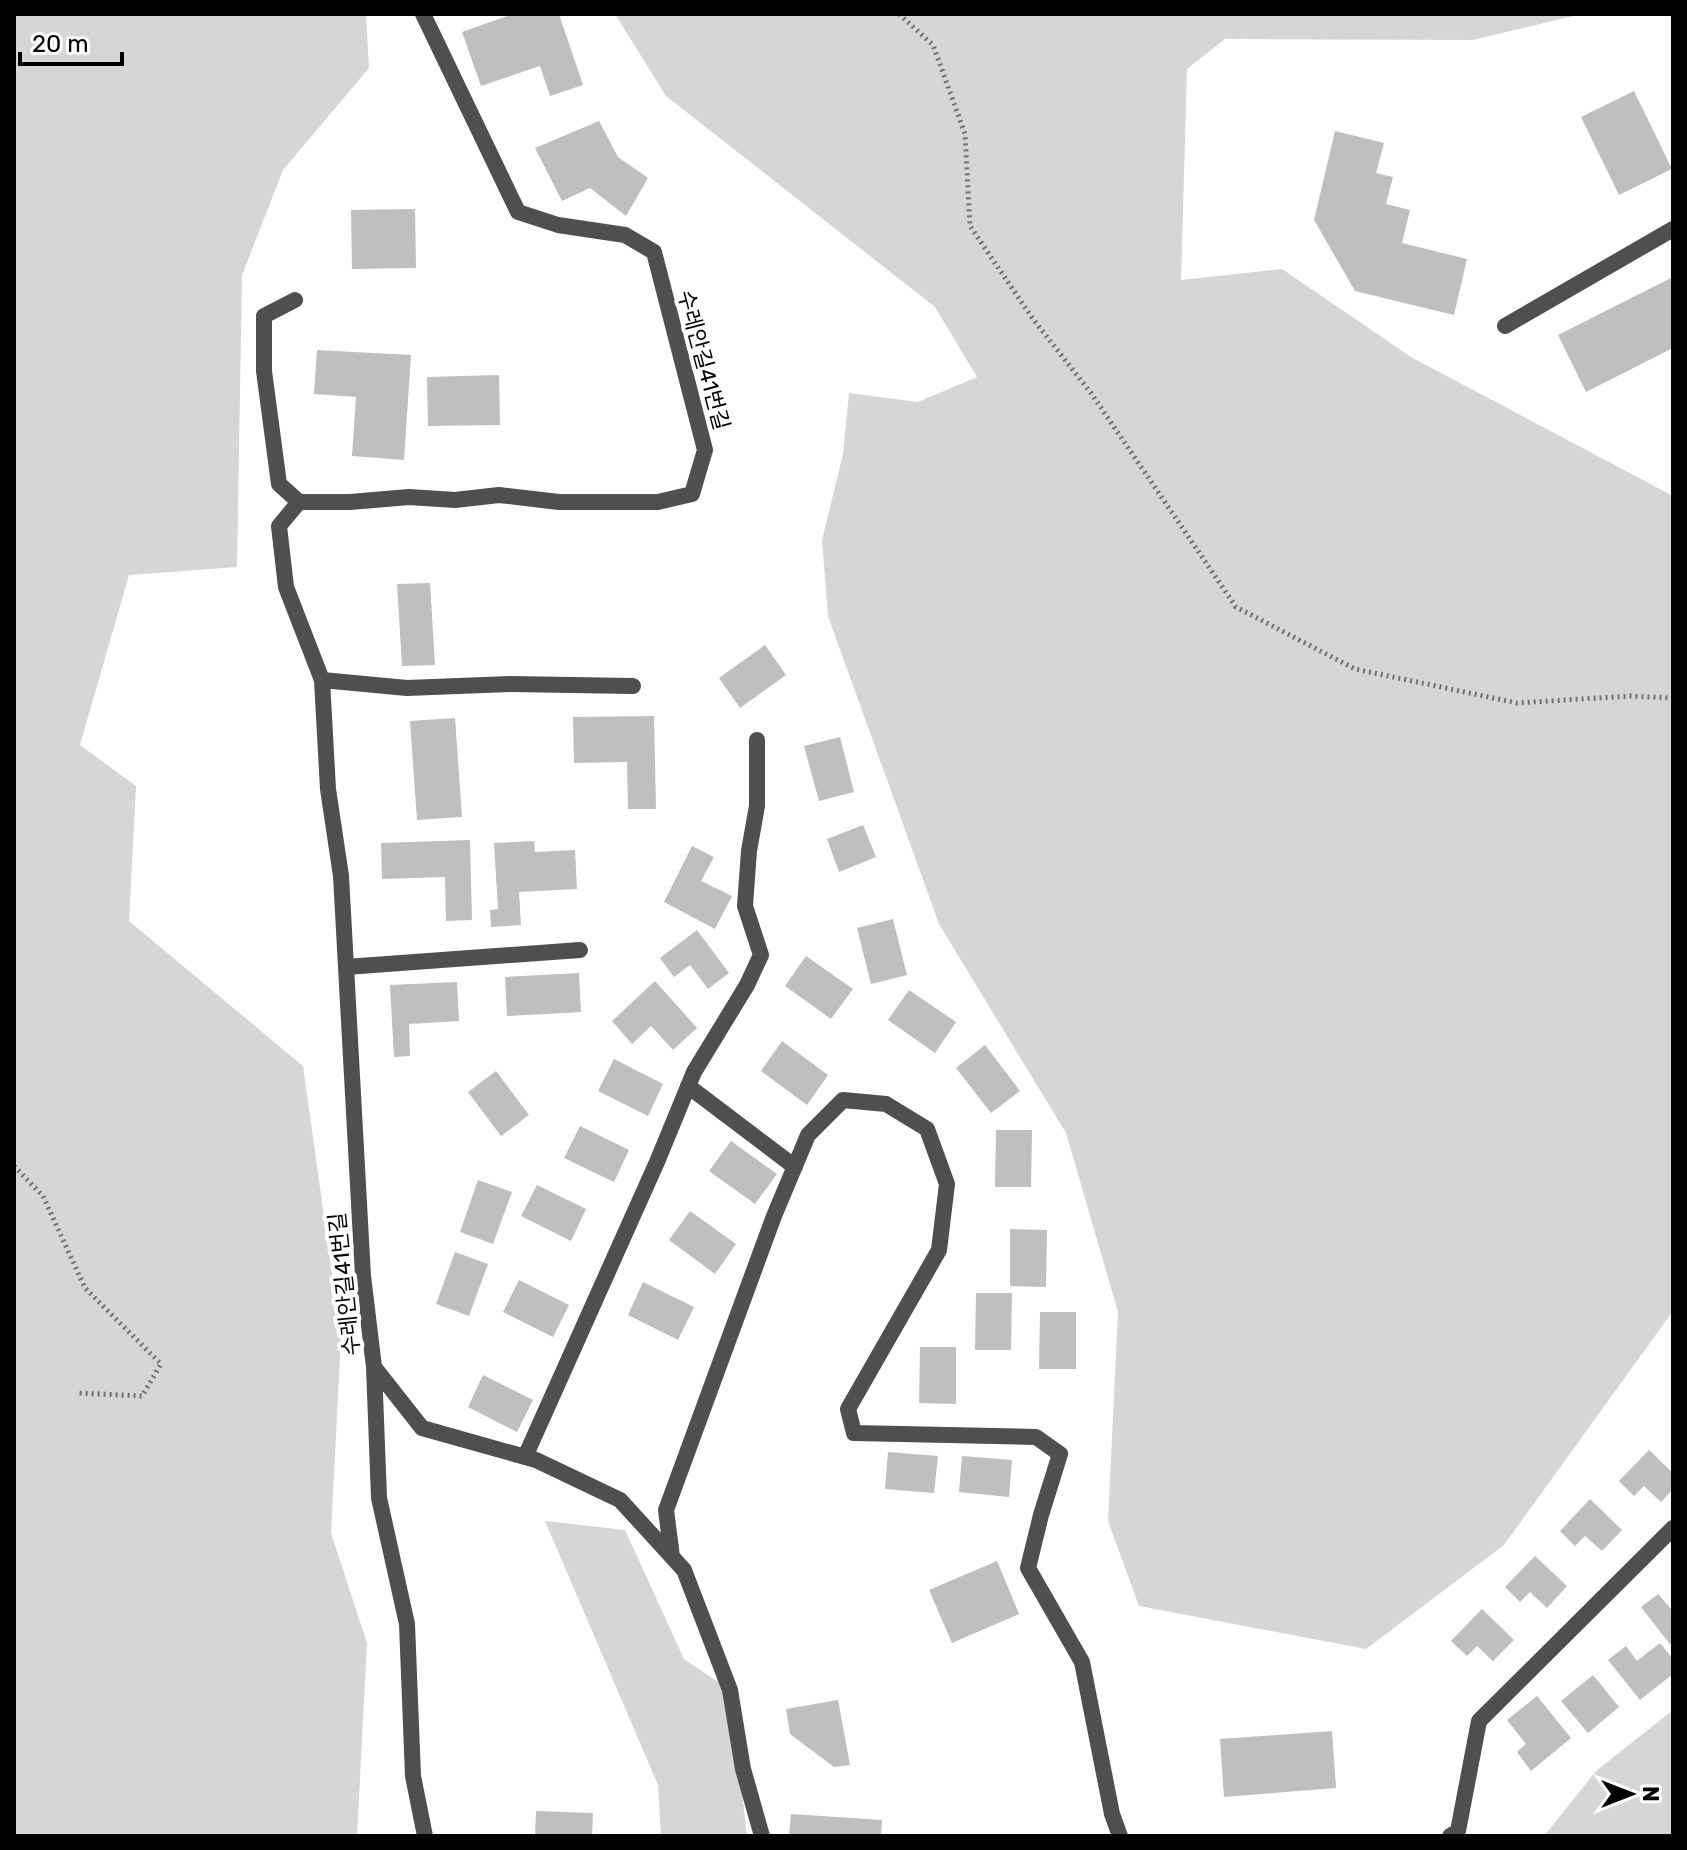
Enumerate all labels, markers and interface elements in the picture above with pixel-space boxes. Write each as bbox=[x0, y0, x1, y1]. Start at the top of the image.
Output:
scale bar bbox=[20, 16, 122, 66]
text: 20 m bbox=[32, 30, 89, 58]
street label: 수레안길41번길 bbox=[672, 287, 735, 433]
street label: 수레안길41번길 bbox=[324, 1211, 365, 1357]
north arrow bbox=[1591, 1754, 1671, 1834]
text: N bbox=[1637, 1786, 1664, 1802]

